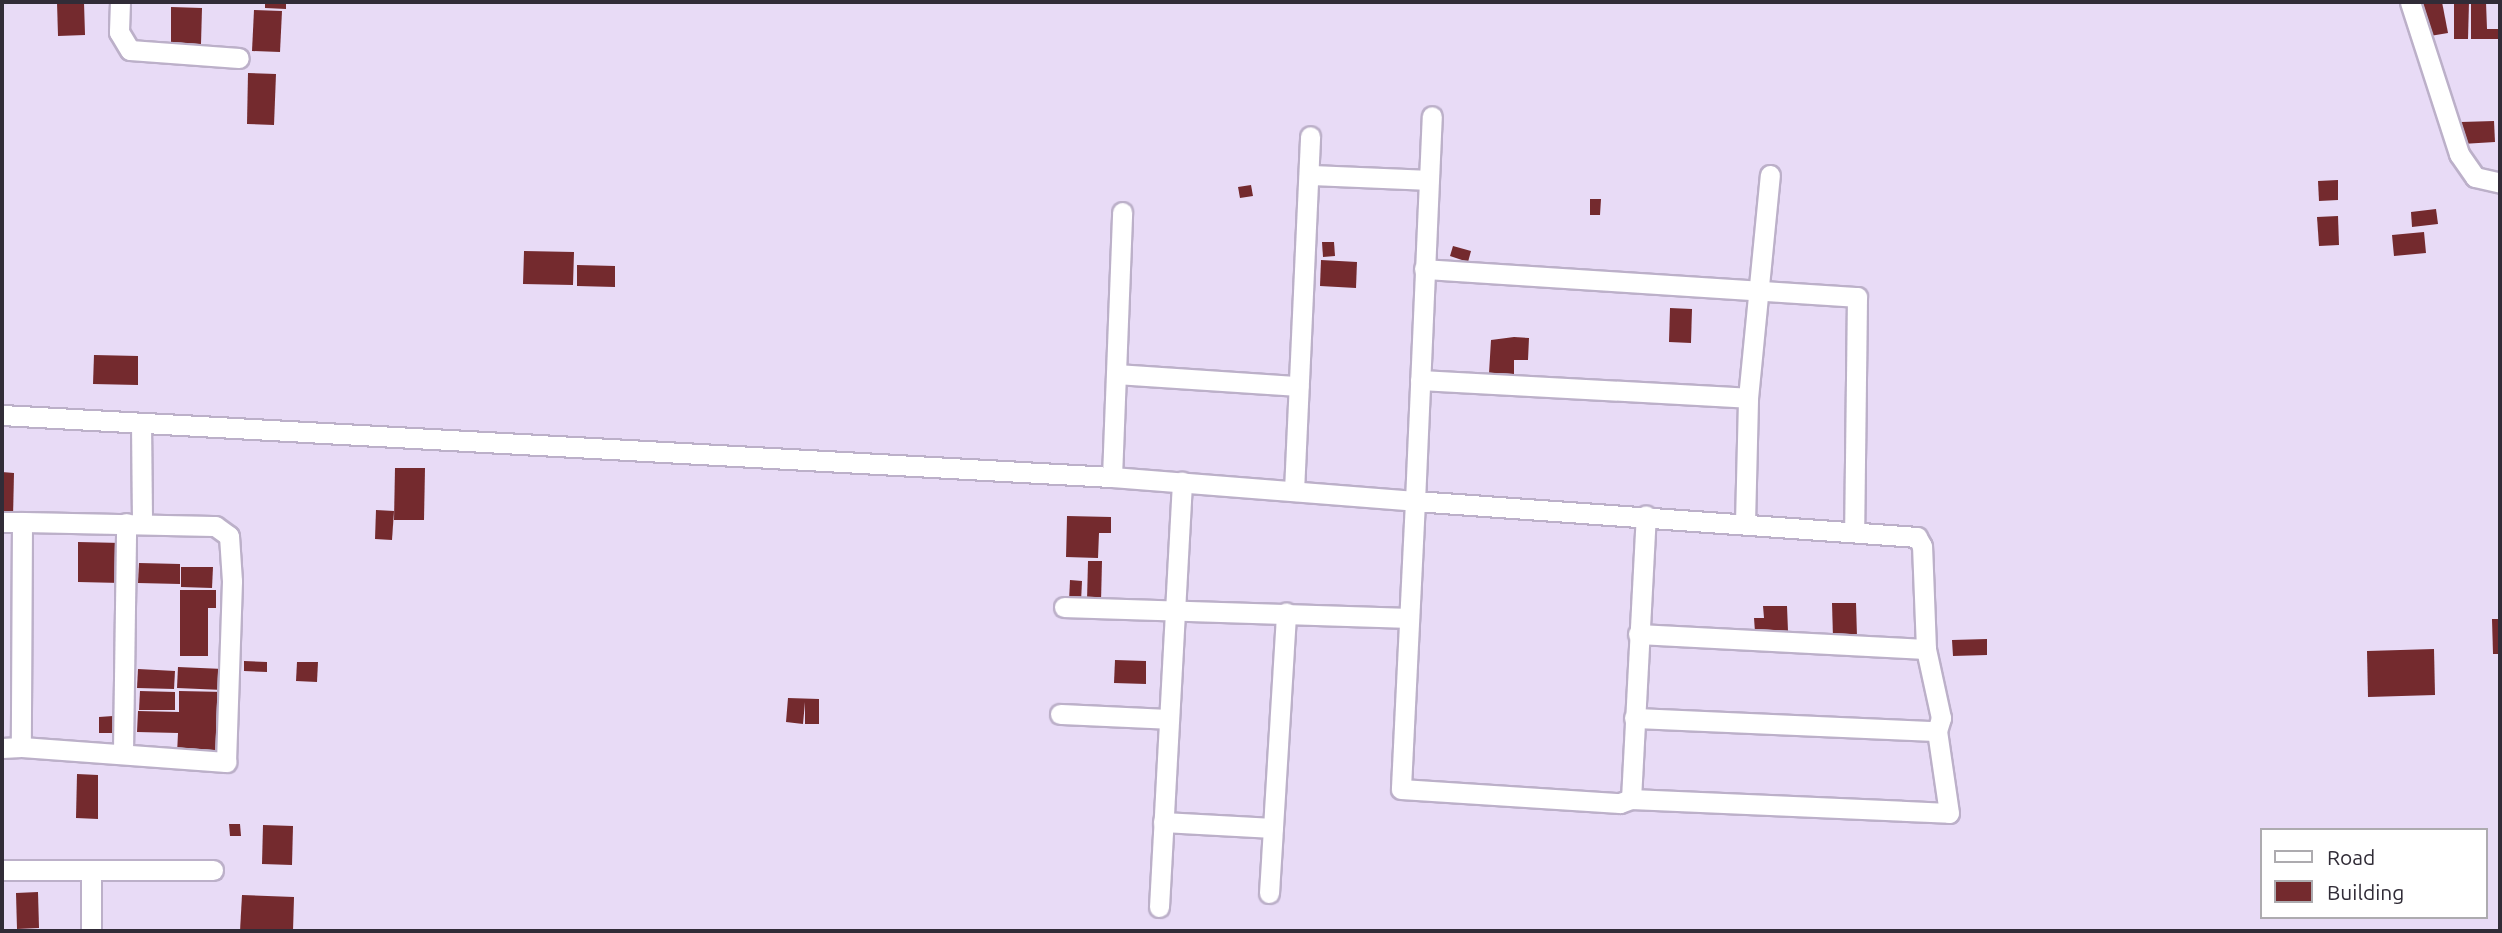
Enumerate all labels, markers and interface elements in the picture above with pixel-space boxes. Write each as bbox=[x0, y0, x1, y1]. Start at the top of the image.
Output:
legend bbox=[2260, 828, 2488, 919]
text: Road bbox=[2327, 845, 2375, 869]
text: Building bbox=[2327, 880, 2404, 904]

